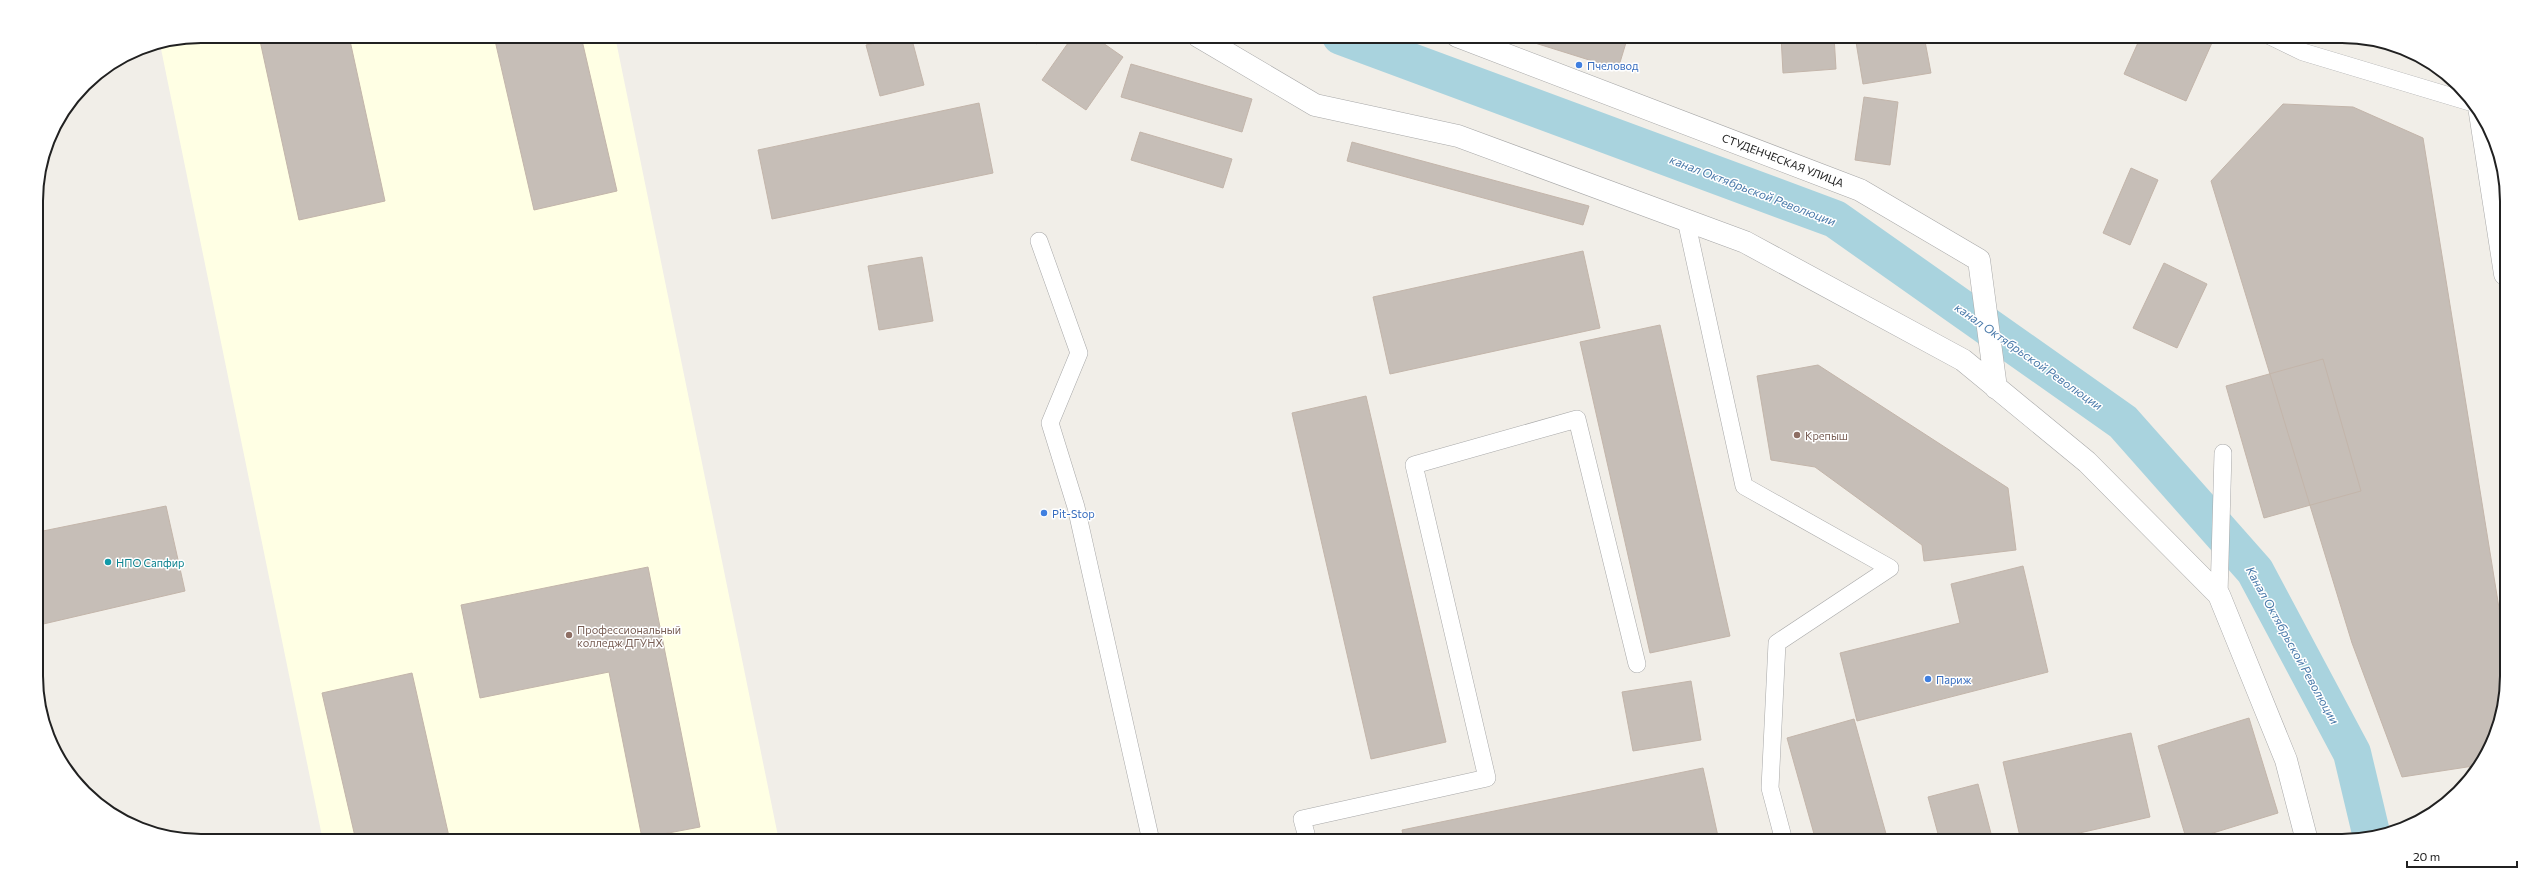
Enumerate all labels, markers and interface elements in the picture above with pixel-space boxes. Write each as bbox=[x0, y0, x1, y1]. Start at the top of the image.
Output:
place label: Пчеловод bbox=[1587, 59, 1639, 72]
marker: Пчеловод bbox=[1574, 60, 1584, 70]
street label: СТУДЕНЧЕСКАЯ УЛИЦА bbox=[1720, 131, 1846, 189]
water label: канал Октябрьской Революции bbox=[1668, 152, 1838, 228]
water label: канал Октябрьской Революции bbox=[1953, 300, 2105, 412]
place label: Крепыш bbox=[1805, 429, 1848, 442]
marker: Крепыш bbox=[1792, 430, 1802, 440]
place label: Pit-Stop bbox=[1052, 507, 1095, 520]
marker: Pit-Stop bbox=[1039, 508, 1049, 518]
place label: НПО Сапфир bbox=[116, 556, 184, 569]
marker: НПО Сапфир bbox=[103, 557, 113, 567]
water label: Канал Октябрьской Революции bbox=[2244, 564, 2342, 726]
place label: Профессиональный колледж ДГУНХ bbox=[577, 623, 681, 649]
marker: Профессиональный колледж ДГУНХ bbox=[564, 630, 574, 640]
place label: Париж bbox=[1936, 673, 1972, 686]
marker: Париж bbox=[1923, 674, 1933, 684]
scale bar bbox=[2407, 843, 2517, 869]
text: 20 m bbox=[2413, 849, 2440, 863]

